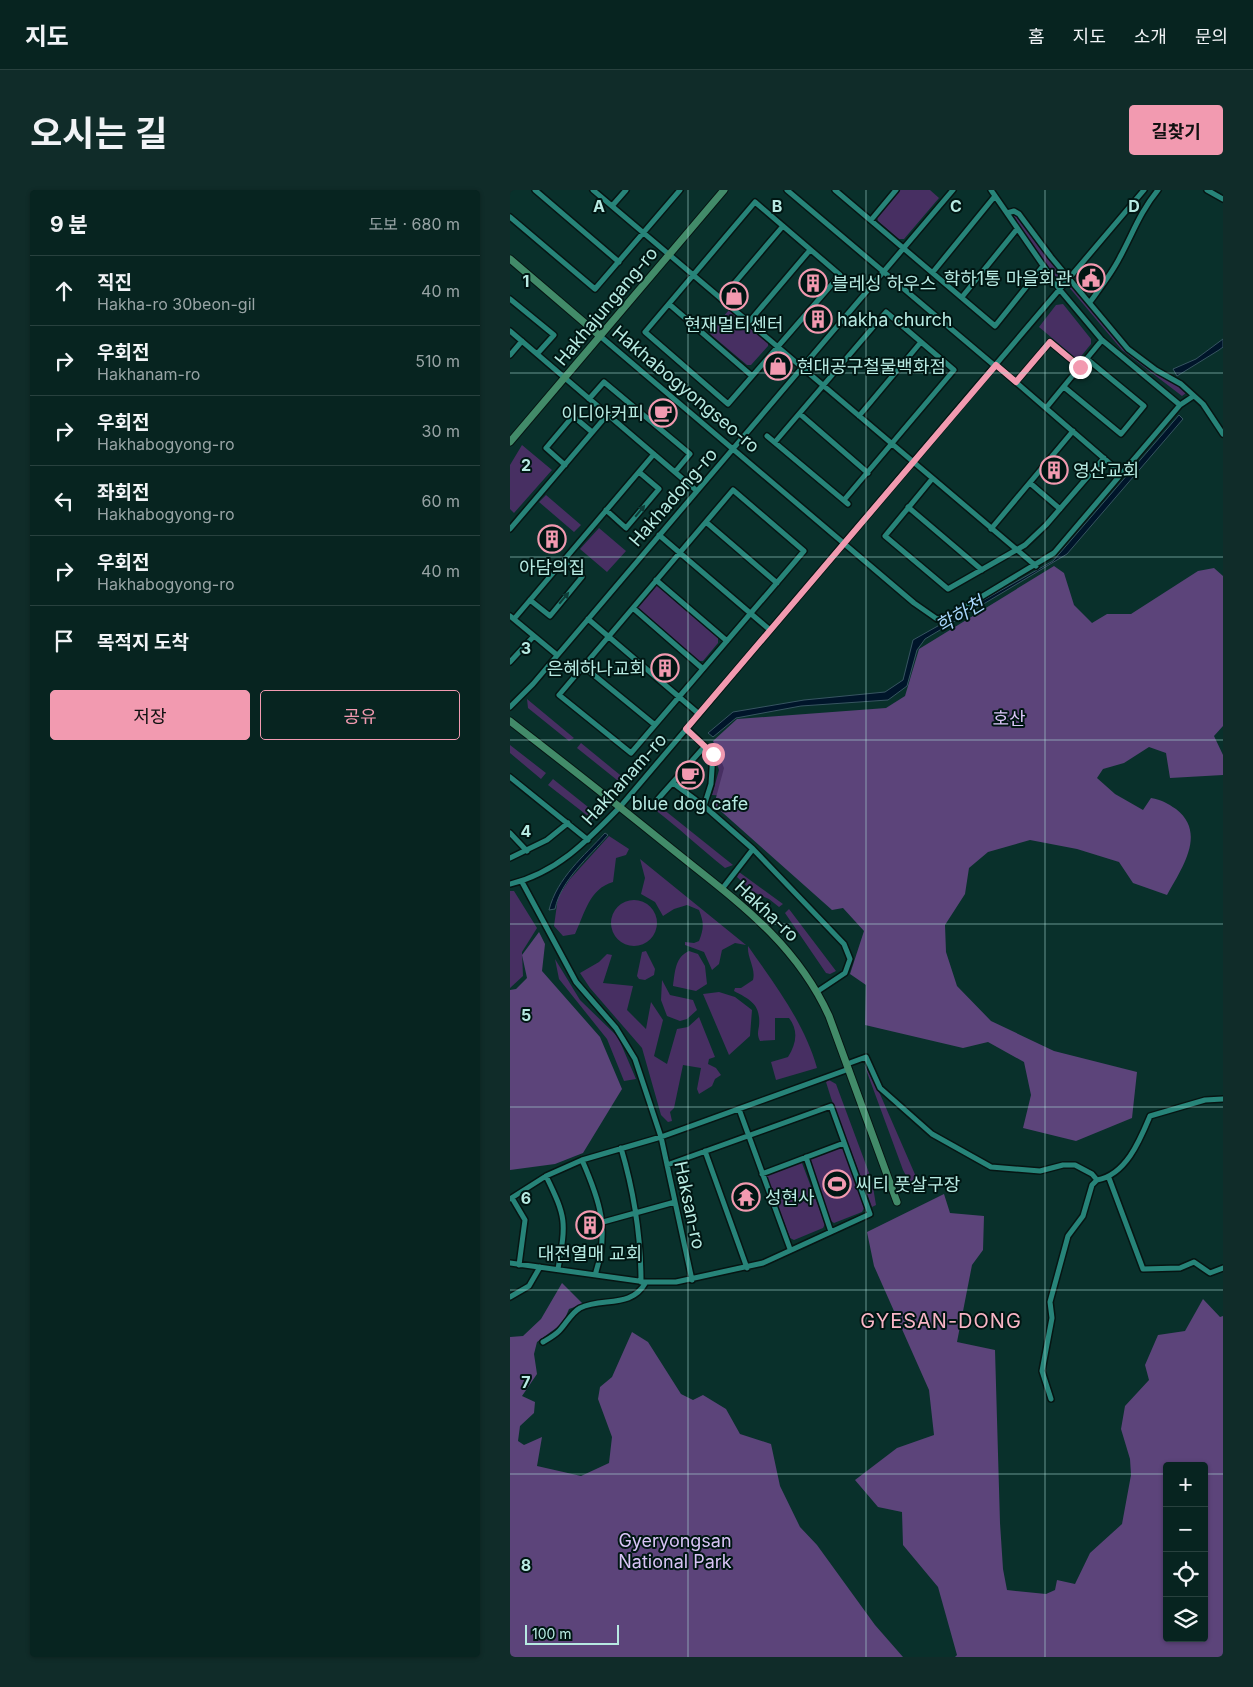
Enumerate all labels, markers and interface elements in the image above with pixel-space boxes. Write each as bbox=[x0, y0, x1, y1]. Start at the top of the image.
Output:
text: 지도 bbox=[25, 22, 69, 51]
text: 홈 bbox=[1028, 26, 1045, 47]
text: 지도 bbox=[1073, 26, 1106, 47]
text: 소개 bbox=[1134, 26, 1167, 47]
text: 문의 bbox=[1195, 26, 1228, 47]
button: 길찾기 bbox=[1129, 105, 1223, 155]
text: 오시는 길 bbox=[30, 112, 167, 154]
text: A bbox=[593, 196, 605, 216]
text: B bbox=[772, 196, 782, 216]
text: C bbox=[950, 196, 962, 216]
text: D bbox=[1128, 196, 1140, 216]
text: 9 분 bbox=[50, 212, 88, 237]
text: 도보 · 680 m bbox=[369, 214, 460, 234]
street label: Hakhajungang-ro bbox=[550, 243, 662, 369]
public building icon: 학하1통 마을회관 bbox=[1076, 263, 1106, 293]
building icon: 블레싱 하우스 bbox=[798, 268, 828, 298]
place label: 학하1통 마을회관 bbox=[944, 268, 1072, 289]
text: 직진 bbox=[97, 271, 132, 294]
text: 1 bbox=[523, 271, 529, 291]
place label: 블레싱 하우스 bbox=[832, 273, 936, 294]
icon: ahead bbox=[50, 277, 78, 305]
text: 40 m bbox=[421, 281, 460, 301]
shop icon: 현재멀티센터 bbox=[719, 281, 749, 311]
text: Hakha-ro 30beon-gil bbox=[97, 294, 255, 314]
building icon: hakha church bbox=[803, 304, 833, 334]
place label: hakha church bbox=[837, 309, 952, 330]
place label: 현재멀티센터 bbox=[684, 314, 784, 335]
street label: Hakhabogyongseo-ro bbox=[608, 321, 764, 457]
text: 우회전 bbox=[97, 341, 149, 364]
icon: right bbox=[50, 347, 78, 375]
text: 510 m bbox=[415, 351, 460, 371]
shop icon: 현대공구철물백화점 bbox=[763, 351, 793, 381]
place label: 현대공구철물백화점 bbox=[797, 356, 946, 377]
route end bbox=[1069, 356, 1092, 379]
text: Hakhanam-ro bbox=[97, 364, 200, 384]
cafe icon: 이디아커피 bbox=[648, 398, 678, 428]
place label: 이디아커피 bbox=[561, 403, 644, 424]
text: 우회전 bbox=[97, 411, 149, 434]
icon: right bbox=[50, 417, 78, 445]
text: 30 m bbox=[422, 421, 460, 441]
text: Hakhabogyong-ro bbox=[97, 434, 235, 454]
street label: Hakhadong-ro bbox=[625, 444, 721, 550]
text: 2 bbox=[521, 455, 531, 475]
building icon: 영산교회 bbox=[1039, 455, 1069, 485]
place label: 영산교회 bbox=[1073, 460, 1139, 481]
text: 좌회전 bbox=[97, 481, 149, 504]
icon: left bbox=[50, 487, 78, 515]
text: 60 m bbox=[421, 491, 460, 511]
text: Hakhabogyong-ro bbox=[97, 504, 235, 524]
one-way arrow bbox=[635, 505, 646, 518]
building icon: 아담의집 bbox=[537, 524, 567, 554]
text: 우회전 bbox=[97, 551, 149, 574]
icon: right bbox=[50, 557, 78, 585]
place label: 아담의집 bbox=[519, 557, 585, 578]
text: 40 m bbox=[421, 561, 460, 581]
text: Hakhabogyong-ro bbox=[97, 574, 235, 594]
water label: 학하천 bbox=[932, 591, 990, 638]
one-way arrow bbox=[559, 592, 570, 605]
icon: arrive bbox=[50, 627, 78, 655]
text: 목적지 도착 bbox=[97, 631, 189, 654]
text: 3 bbox=[521, 638, 531, 658]
building icon: 은혜하나교회 bbox=[650, 653, 680, 683]
place label: 은혜하나교회 bbox=[547, 658, 646, 679]
button: 저장 bbox=[50, 690, 250, 740]
button: 공유 bbox=[260, 690, 460, 740]
park label: 호산 bbox=[992, 708, 1026, 729]
street label: Hakhanam-ro bbox=[577, 729, 671, 829]
route start bbox=[702, 743, 725, 766]
cafe icon: blue dog cafe bbox=[675, 760, 705, 790]
place label: blue dog cafe bbox=[632, 793, 748, 814]
text: 4 bbox=[521, 821, 532, 841]
street label: Hakha-ro bbox=[731, 876, 803, 946]
text: 5 bbox=[521, 1005, 531, 1025]
street label: Haksan-ro bbox=[670, 1159, 710, 1251]
sports icon: 씨티 풋살구장 bbox=[822, 1169, 852, 1199]
place label: 씨티 풋살구장 bbox=[856, 1174, 960, 1195]
temple icon: 성현사 bbox=[731, 1182, 761, 1212]
place label: 성현사 bbox=[765, 1187, 815, 1208]
text: 6 bbox=[521, 1188, 531, 1208]
building icon: 대전열매 교회 bbox=[575, 1210, 605, 1240]
place label: 대전열매 교회 bbox=[538, 1243, 642, 1264]
district label: GYESAN-DONG bbox=[860, 1309, 1022, 1333]
text: 7 bbox=[521, 1372, 531, 1392]
map controls bbox=[1163, 1462, 1208, 1642]
button: + bbox=[1163, 1462, 1208, 1507]
button: − bbox=[1163, 1507, 1208, 1552]
park label: Gyeryongsan National Park bbox=[618, 1530, 732, 1572]
button: locate bbox=[1163, 1552, 1208, 1597]
text: 8 bbox=[521, 1555, 531, 1575]
button: layers bbox=[1163, 1597, 1208, 1642]
scale bar bbox=[525, 1622, 619, 1645]
text: 100 m bbox=[532, 1625, 572, 1642]

